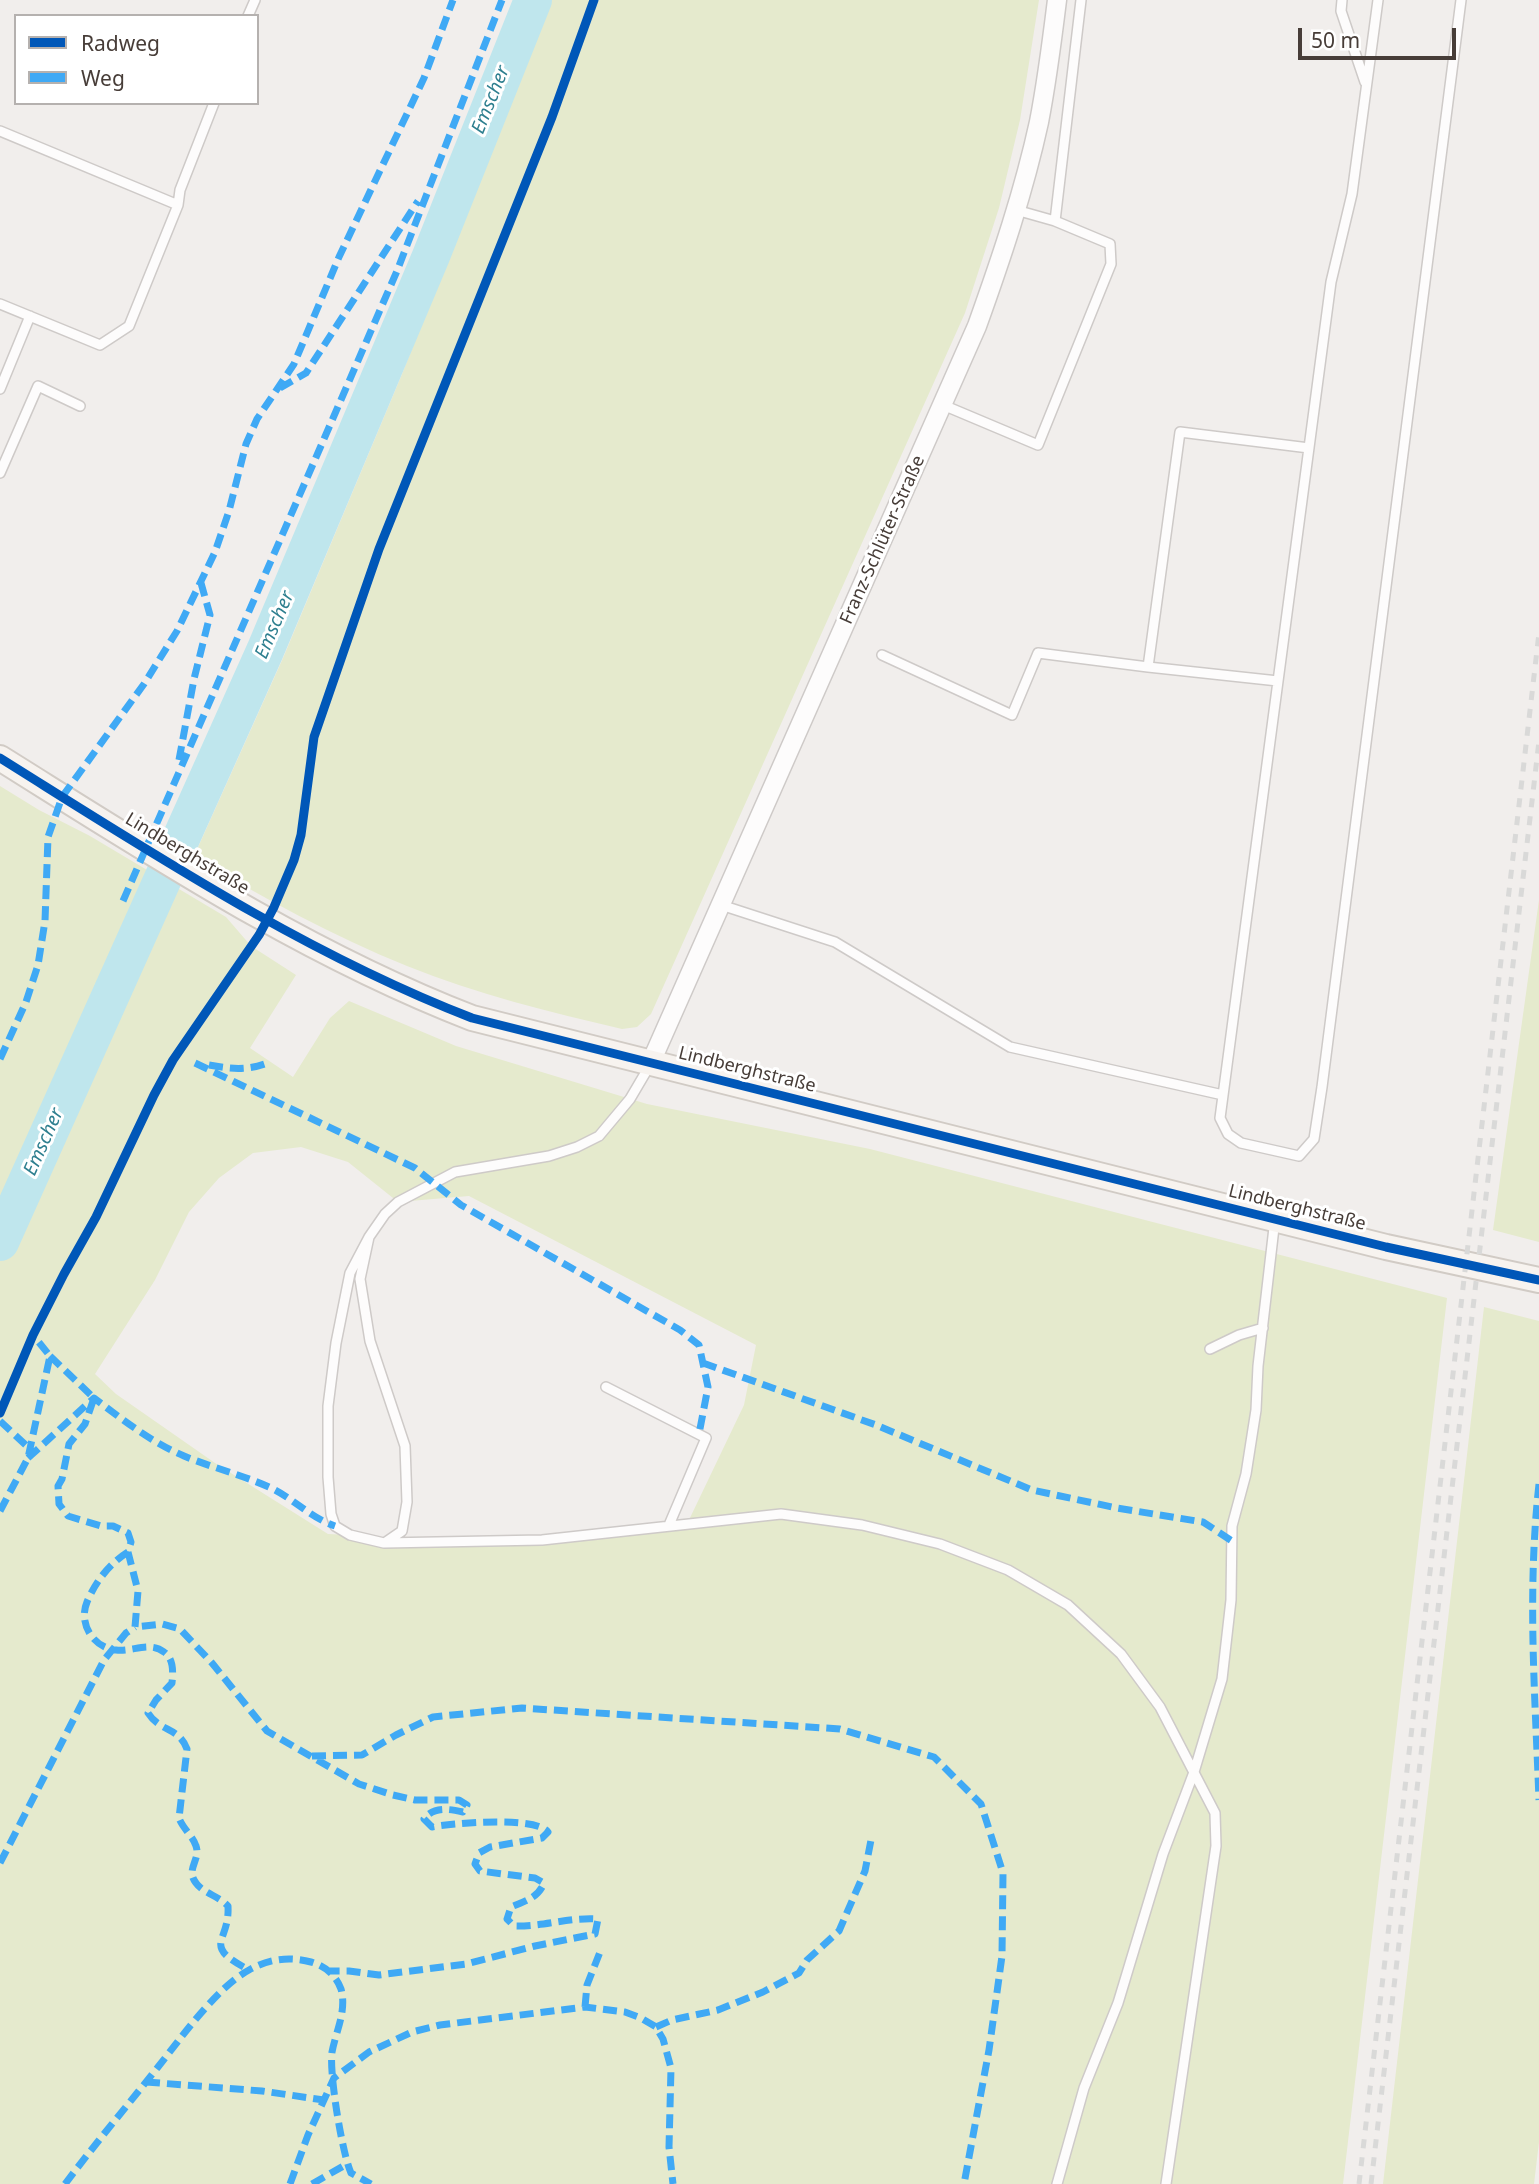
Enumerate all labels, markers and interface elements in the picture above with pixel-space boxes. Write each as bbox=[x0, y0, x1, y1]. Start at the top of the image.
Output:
legend bbox=[14, 14, 259, 105]
scale bar bbox=[1301, 14, 1458, 58]
text: 50 m bbox=[1311, 26, 1360, 54]
text: Radweg bbox=[81, 29, 160, 57]
water label: Emscher bbox=[467, 63, 515, 137]
text: Weg bbox=[81, 64, 125, 92]
street label: Franz-Schlüter-Straße bbox=[836, 452, 930, 628]
water label: Emscher bbox=[251, 588, 299, 662]
street label: Lindberghstraße bbox=[121, 808, 253, 900]
street label: Lindberghstraße bbox=[676, 1042, 818, 1098]
water label: Emscher bbox=[19, 1105, 69, 1179]
street label: Lindberghstraße bbox=[1226, 1180, 1368, 1236]

